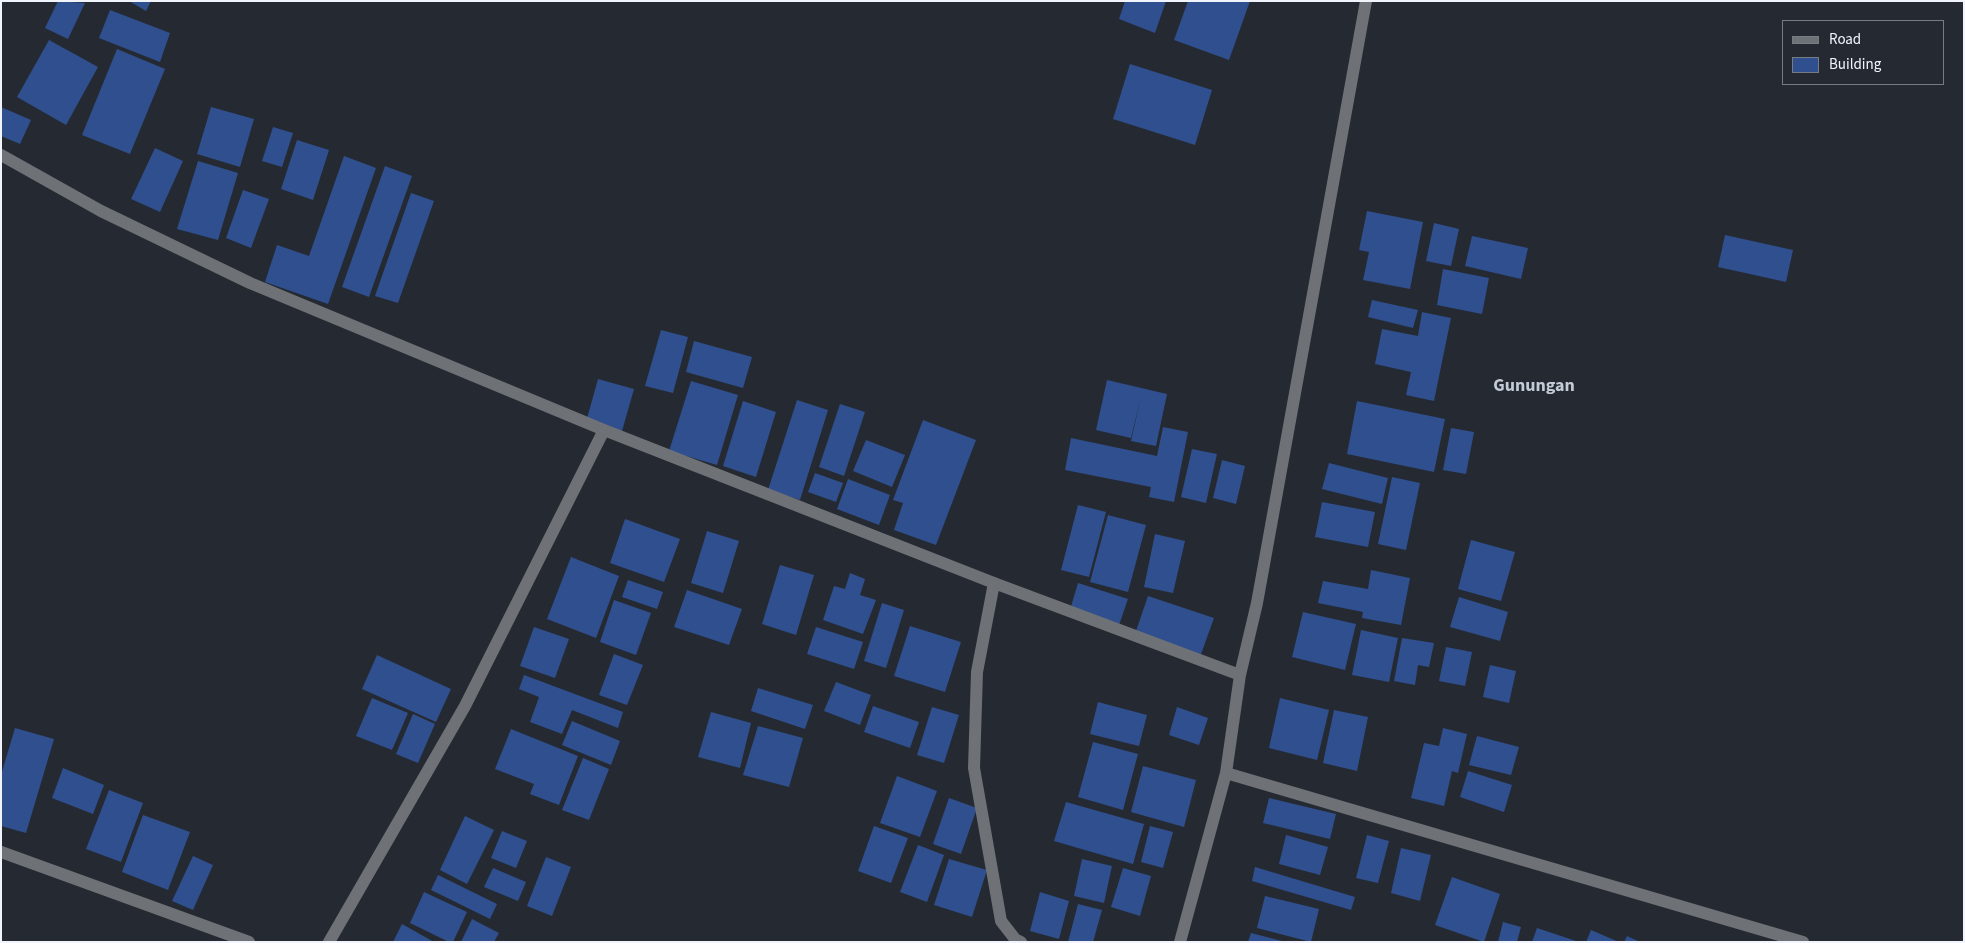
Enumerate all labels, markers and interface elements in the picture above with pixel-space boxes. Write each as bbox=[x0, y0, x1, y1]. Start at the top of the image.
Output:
legend bbox=[1782, 20, 1945, 85]
text: Road bbox=[1829, 29, 1861, 50]
text: Building bbox=[1829, 54, 1881, 75]
district label: Gunungan bbox=[1493, 376, 1575, 398]

